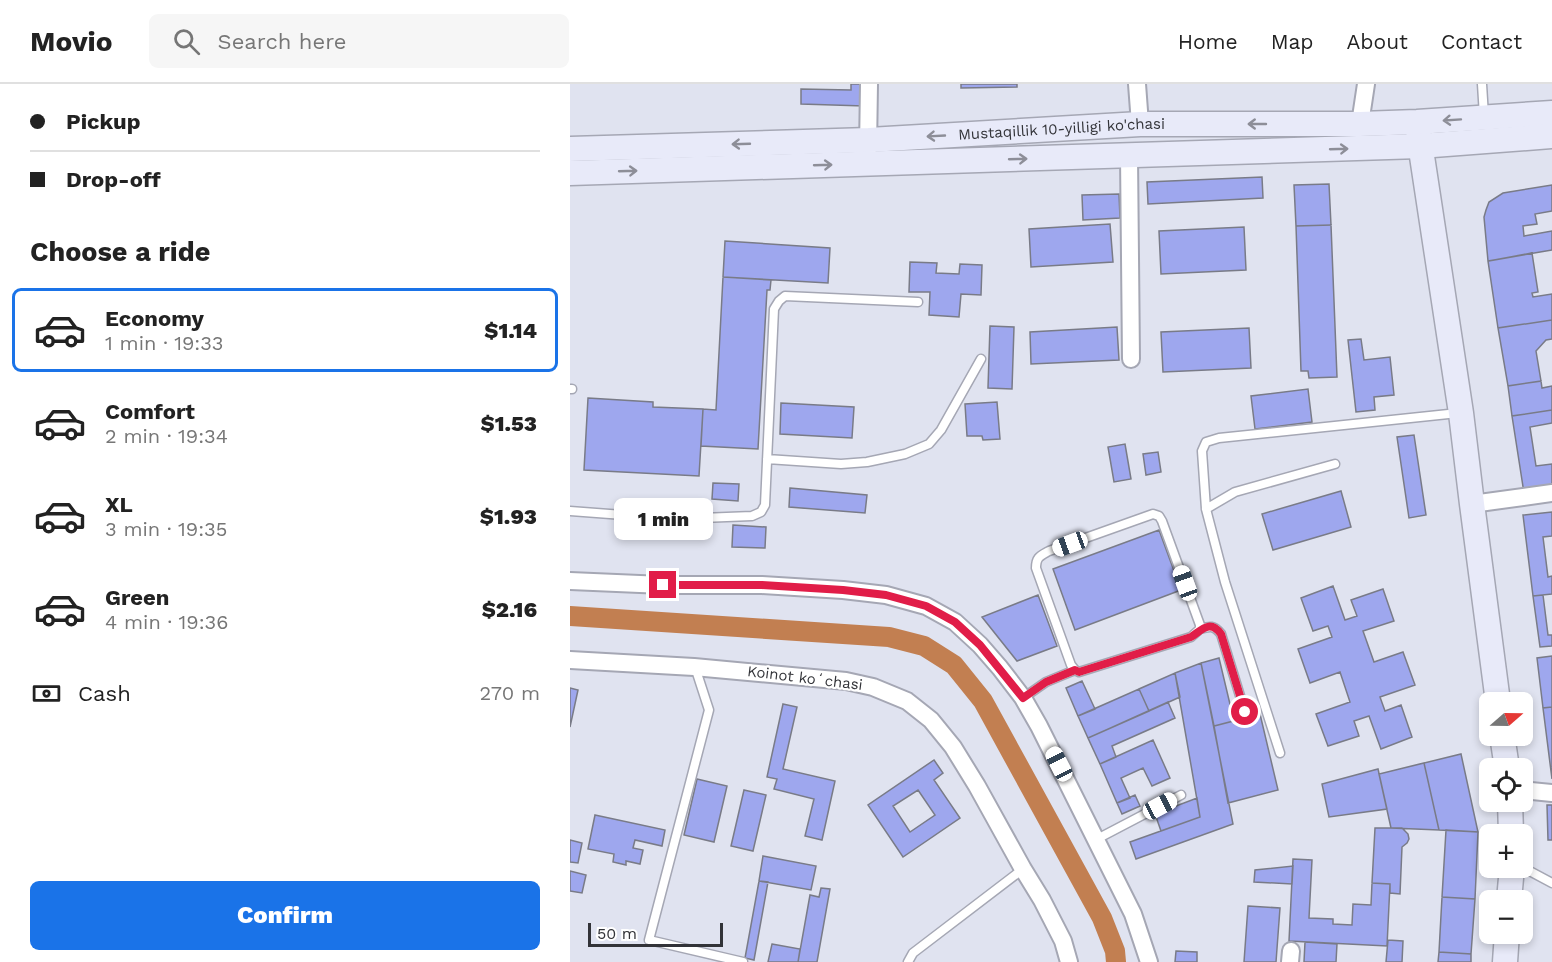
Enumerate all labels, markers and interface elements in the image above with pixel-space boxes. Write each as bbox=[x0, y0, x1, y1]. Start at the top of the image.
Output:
search box bbox=[149, 14, 569, 68]
text: Movio bbox=[30, 25, 113, 58]
icon: search bbox=[170, 25, 203, 58]
text: Search here bbox=[218, 29, 347, 54]
text: Home bbox=[1178, 29, 1238, 54]
text: Map bbox=[1271, 29, 1314, 54]
text: About bbox=[1347, 29, 1408, 54]
text: Contact bbox=[1441, 29, 1522, 54]
text: Pickup bbox=[66, 109, 141, 134]
one-way arrow bbox=[1442, 114, 1462, 125]
street label: Mustaqillik 10-yilligi ko'chasi bbox=[958, 115, 1165, 144]
one-way arrow bbox=[1247, 118, 1267, 130]
one-way arrow bbox=[927, 130, 947, 141]
one-way arrow bbox=[732, 138, 752, 149]
one-way arrow bbox=[1329, 143, 1349, 154]
one-way arrow bbox=[1008, 154, 1028, 165]
one-way arrow bbox=[813, 160, 833, 171]
one-way arrow bbox=[618, 166, 638, 177]
text: Drop-off bbox=[66, 167, 161, 192]
text: Choose a ride bbox=[30, 236, 210, 268]
icon: car bbox=[33, 303, 87, 357]
text: Economy bbox=[105, 306, 204, 331]
text: $1.14 bbox=[484, 318, 537, 343]
text: 1 min · 19:33 bbox=[105, 331, 224, 355]
icon: car bbox=[33, 396, 87, 450]
text: Comfort bbox=[105, 399, 195, 424]
text: $1.53 bbox=[480, 411, 537, 436]
text: 2 min · 19:34 bbox=[105, 424, 228, 448]
icon: car bbox=[33, 489, 87, 543]
text: XL bbox=[105, 492, 133, 517]
callout: 1 min bbox=[614, 498, 712, 540]
text: $1.93 bbox=[480, 504, 537, 529]
text: 1 min bbox=[638, 507, 689, 531]
text: 3 min · 19:35 bbox=[105, 517, 227, 541]
car bbox=[1050, 529, 1090, 559]
car bbox=[1170, 563, 1200, 603]
route end bbox=[649, 571, 676, 598]
icon: car bbox=[33, 582, 87, 636]
text: Green bbox=[105, 585, 169, 610]
text: $2.16 bbox=[482, 597, 537, 622]
text: 4 min · 19:36 bbox=[105, 610, 228, 634]
street label: Koinot koʻchasi bbox=[746, 662, 864, 694]
icon: cash bbox=[30, 677, 63, 710]
text: Cash bbox=[78, 681, 131, 706]
text: 270 m bbox=[480, 681, 540, 705]
north arrow bbox=[1479, 692, 1533, 746]
map controls bbox=[1479, 692, 1533, 944]
route start bbox=[1231, 698, 1258, 725]
car bbox=[1043, 744, 1075, 784]
button: locate bbox=[1479, 758, 1533, 812]
car bbox=[1140, 790, 1180, 822]
button: + bbox=[1479, 824, 1533, 878]
button: Confirm bbox=[30, 881, 540, 950]
button: − bbox=[1479, 890, 1533, 944]
scale bar bbox=[588, 920, 723, 948]
text: 50 m bbox=[597, 924, 637, 943]

